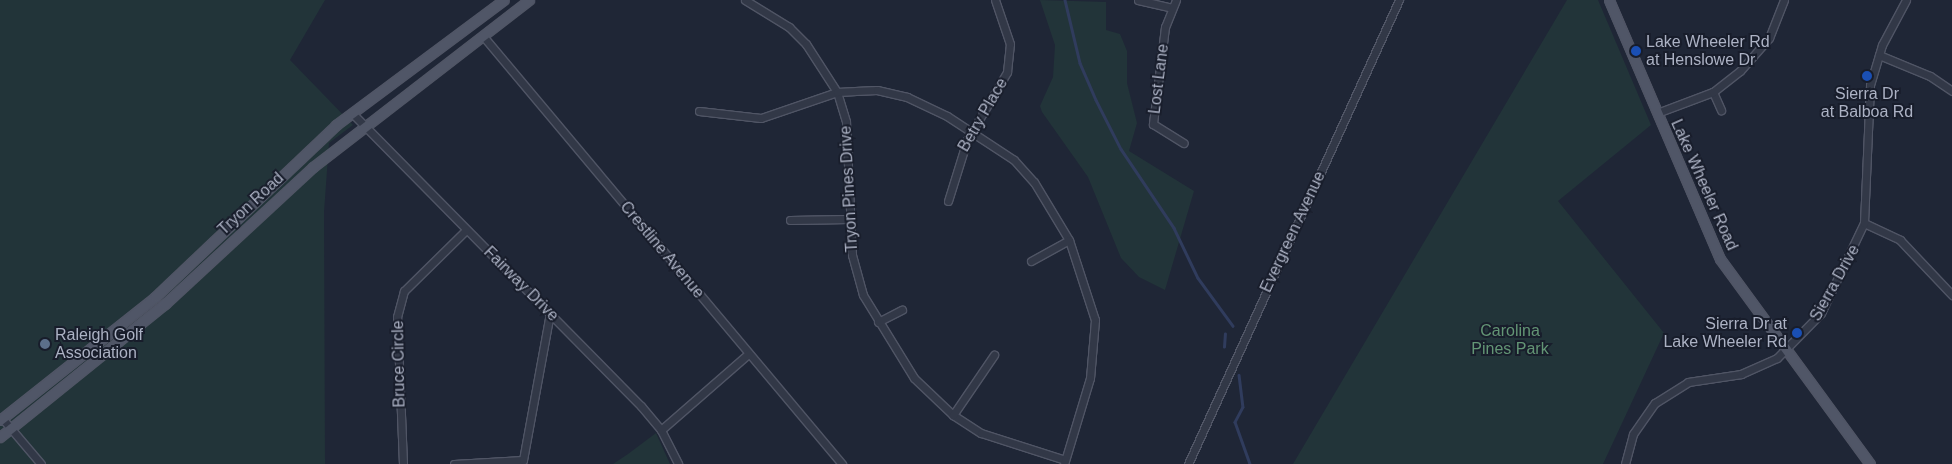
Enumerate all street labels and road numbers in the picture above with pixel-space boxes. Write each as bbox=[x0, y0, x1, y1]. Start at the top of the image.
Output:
street label: Lost Lane bbox=[1145, 43, 1173, 115]
street label: Betry Place bbox=[954, 75, 1012, 155]
street label: Lake Wheeler Road bbox=[1666, 117, 1742, 253]
street label: Tryon Pines Drive bbox=[836, 125, 862, 253]
street label: Evergreen Avenue bbox=[1256, 168, 1330, 296]
street label: Tryon Road bbox=[214, 169, 288, 239]
street label: Crestline Avenue bbox=[616, 197, 708, 303]
street label: Sierra Drive bbox=[1806, 241, 1864, 325]
street label: Fairway Drive bbox=[480, 243, 562, 325]
street label: Bruce Circle bbox=[389, 320, 409, 408]

